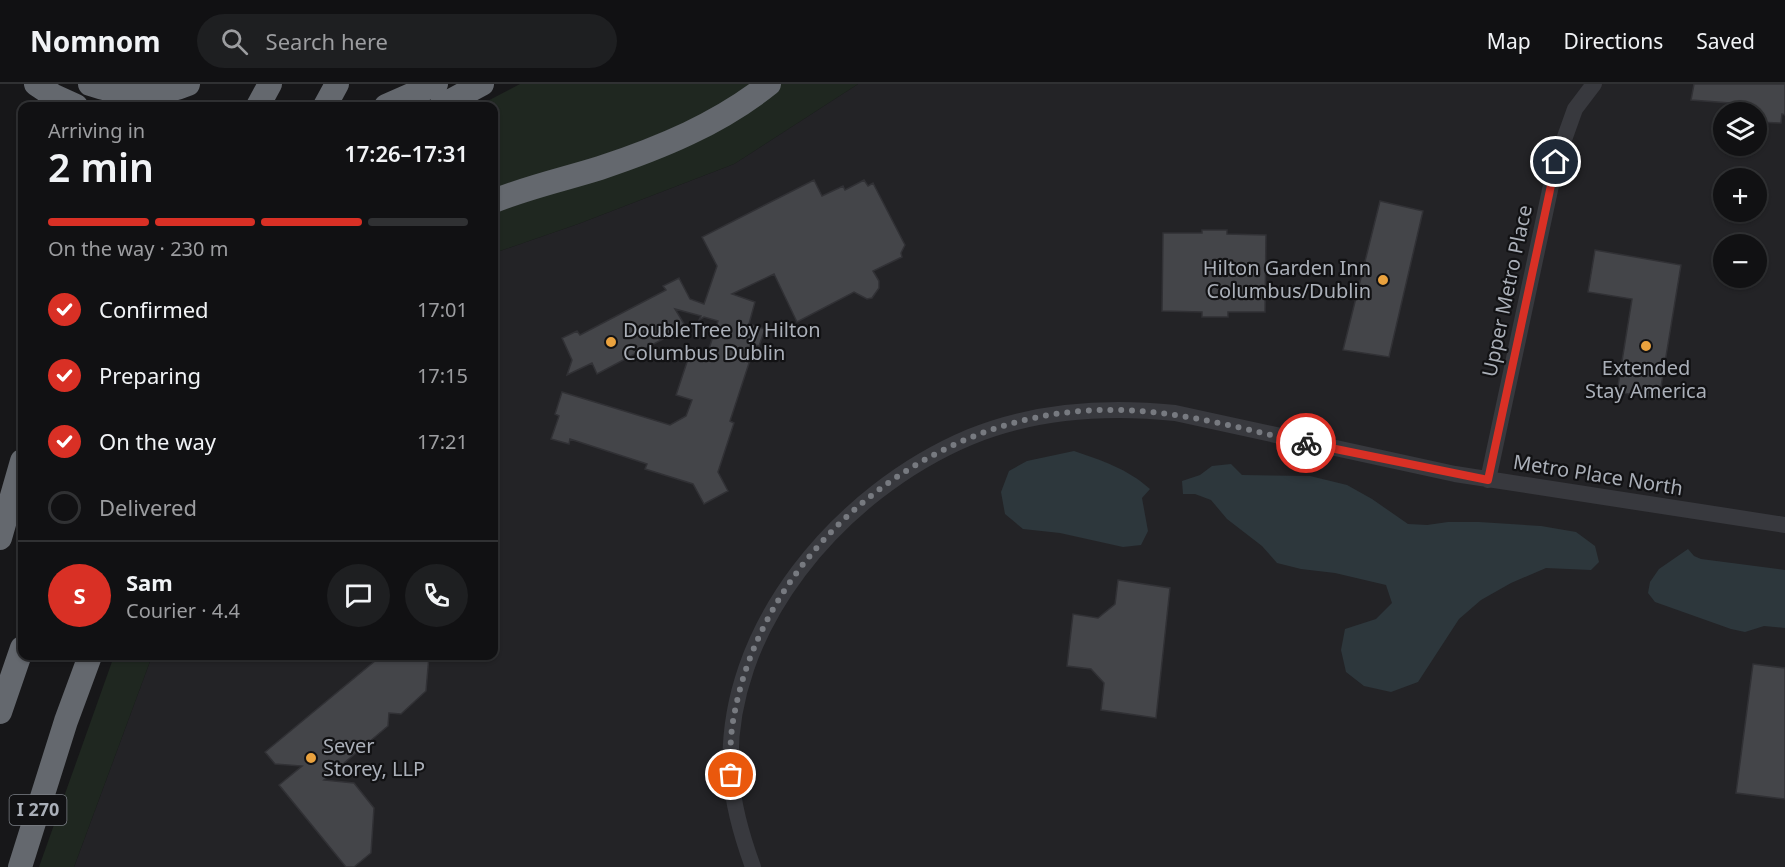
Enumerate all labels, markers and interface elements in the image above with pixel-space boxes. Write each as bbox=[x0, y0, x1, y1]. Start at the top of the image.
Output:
search box bbox=[197, 14, 617, 68]
text: Nomnom bbox=[30, 22, 161, 60]
icon: search bbox=[218, 25, 251, 58]
text: Search here bbox=[266, 26, 388, 56]
text: Map bbox=[1487, 27, 1531, 55]
text: Directions bbox=[1564, 27, 1663, 55]
text: Saved bbox=[1696, 27, 1755, 55]
map controls bbox=[1713, 102, 1767, 288]
button: layers bbox=[1713, 102, 1767, 156]
text: Arriving in bbox=[48, 117, 145, 144]
pin bbox=[1530, 136, 1581, 187]
text: 17:26–17:31 bbox=[344, 138, 468, 168]
text: 2 min bbox=[48, 140, 154, 193]
icon: home bbox=[1539, 145, 1572, 178]
button: + bbox=[1713, 168, 1767, 222]
street label: Upper Metro Place bbox=[1475, 202, 1538, 379]
button: − bbox=[1713, 234, 1767, 288]
text: On the way · 230 m bbox=[48, 235, 228, 262]
place label: Hilton Garden Inn Columbus/Dublin bbox=[1203, 254, 1371, 304]
marker: Hilton Garden Inn Columbus/Dublin bbox=[1376, 273, 1390, 287]
icon: check bbox=[48, 293, 81, 326]
text: Confirmed bbox=[99, 294, 209, 324]
text: 17:01 bbox=[417, 296, 468, 323]
place label: DoubleTree by Hilton Columbus Dublin bbox=[623, 316, 821, 366]
marker: DoubleTree by Hilton Columbus Dublin bbox=[604, 335, 618, 349]
marker: Extended Stay America bbox=[1639, 339, 1653, 353]
place label: Extended Stay America bbox=[1585, 354, 1707, 404]
icon: check bbox=[48, 359, 81, 392]
text: Preparing bbox=[99, 360, 201, 390]
text: 17:15 bbox=[417, 362, 468, 389]
courier bbox=[1276, 413, 1336, 473]
icon: check bbox=[48, 425, 81, 458]
text: On the way bbox=[99, 426, 216, 456]
icon: bike bbox=[1290, 427, 1323, 460]
text: 17:21 bbox=[417, 428, 468, 455]
street label: Metro Place North bbox=[1511, 448, 1685, 501]
text: Delivered bbox=[99, 492, 197, 522]
button: chat bbox=[327, 564, 390, 627]
button: phone bbox=[405, 564, 468, 627]
text: Sam bbox=[126, 567, 173, 597]
text: S bbox=[73, 580, 86, 610]
text: Courier · 4.4 bbox=[126, 597, 240, 624]
place label: Sever Storey, LLP bbox=[323, 732, 425, 782]
pin bbox=[705, 749, 756, 800]
marker: Sever Storey, LLP bbox=[304, 751, 318, 765]
icon: bag bbox=[714, 758, 747, 791]
road number: I 270 bbox=[9, 795, 66, 825]

